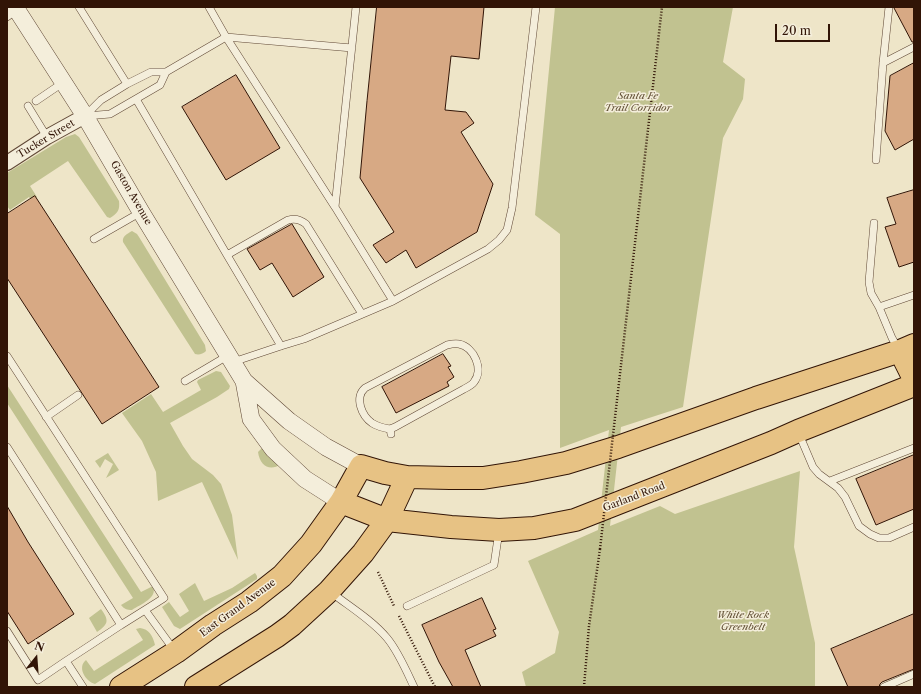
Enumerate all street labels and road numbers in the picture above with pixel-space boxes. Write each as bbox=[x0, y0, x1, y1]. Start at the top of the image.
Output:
street label: Tucker Street bbox=[15, 117, 77, 161]
street label: Gaston Avenue bbox=[108, 159, 154, 227]
street label: Garland Road bbox=[601, 480, 667, 514]
street label: East Grand Avenue bbox=[198, 576, 278, 640]

